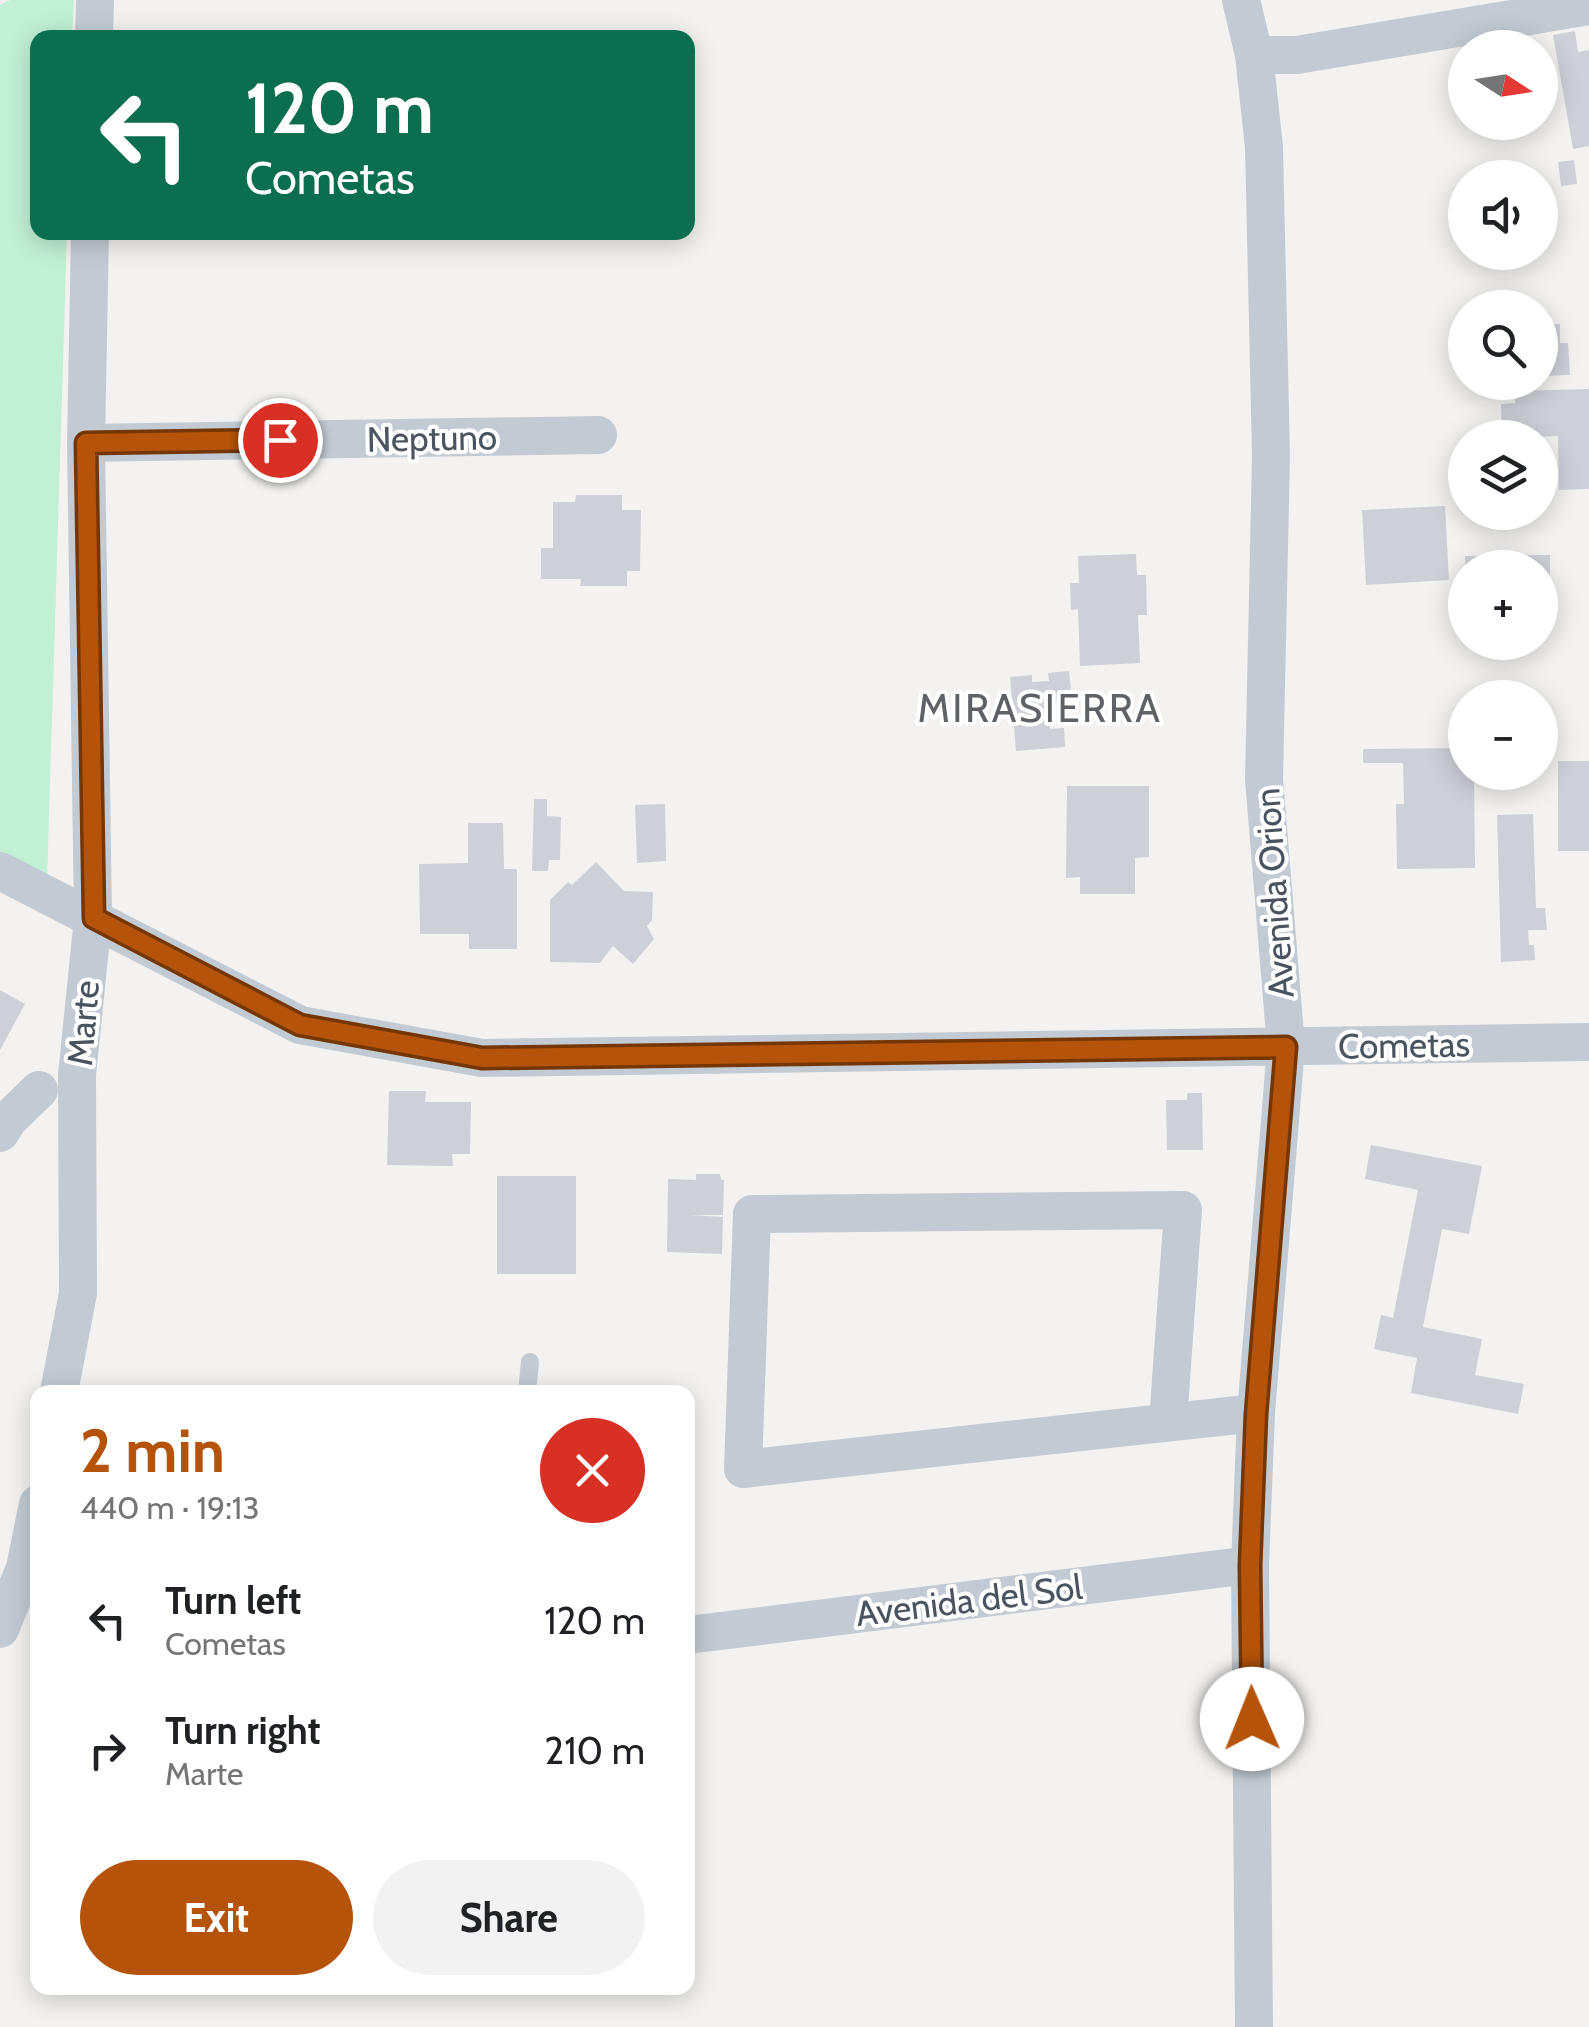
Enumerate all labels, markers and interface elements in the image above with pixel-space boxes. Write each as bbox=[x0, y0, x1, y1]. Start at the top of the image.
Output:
north arrow bbox=[1448, 30, 1558, 140]
map controls bbox=[1448, 30, 1558, 790]
text: 120 m bbox=[245, 65, 434, 151]
icon: left bbox=[80, 70, 210, 200]
text: Cometas bbox=[245, 151, 415, 205]
button: sound bbox=[1448, 160, 1558, 270]
button: search bbox=[1448, 290, 1558, 400]
pin bbox=[238, 398, 323, 483]
icon: arrive bbox=[253, 413, 308, 468]
street label: Neptuno bbox=[366, 415, 498, 461]
button: layers bbox=[1448, 420, 1558, 530]
button: + bbox=[1448, 550, 1558, 660]
button: − bbox=[1448, 680, 1558, 790]
district label: MIRASIERRA bbox=[918, 683, 1162, 732]
street label: Avenida Orion bbox=[1245, 787, 1303, 999]
street label: Marte bbox=[58, 978, 108, 1068]
street label: Cometas bbox=[1338, 1022, 1470, 1068]
text: 2 min bbox=[80, 1414, 225, 1487]
button: close bbox=[540, 1418, 645, 1523]
text: 440 m · 19:13 bbox=[80, 1488, 260, 1527]
street label: Avenida del Sol bbox=[853, 1565, 1085, 1635]
text: Turn left bbox=[165, 1577, 301, 1624]
icon: left bbox=[80, 1593, 135, 1648]
text: 120 m bbox=[544, 1597, 645, 1644]
text: Cometas bbox=[165, 1624, 286, 1663]
position arrow bbox=[1200, 1667, 1304, 1771]
text: Turn right bbox=[165, 1707, 321, 1754]
icon: right bbox=[80, 1723, 135, 1778]
text: 210 m bbox=[544, 1727, 645, 1774]
text: Marte bbox=[165, 1754, 243, 1793]
button: Exit bbox=[80, 1860, 353, 1975]
button: Share bbox=[373, 1860, 645, 1975]

